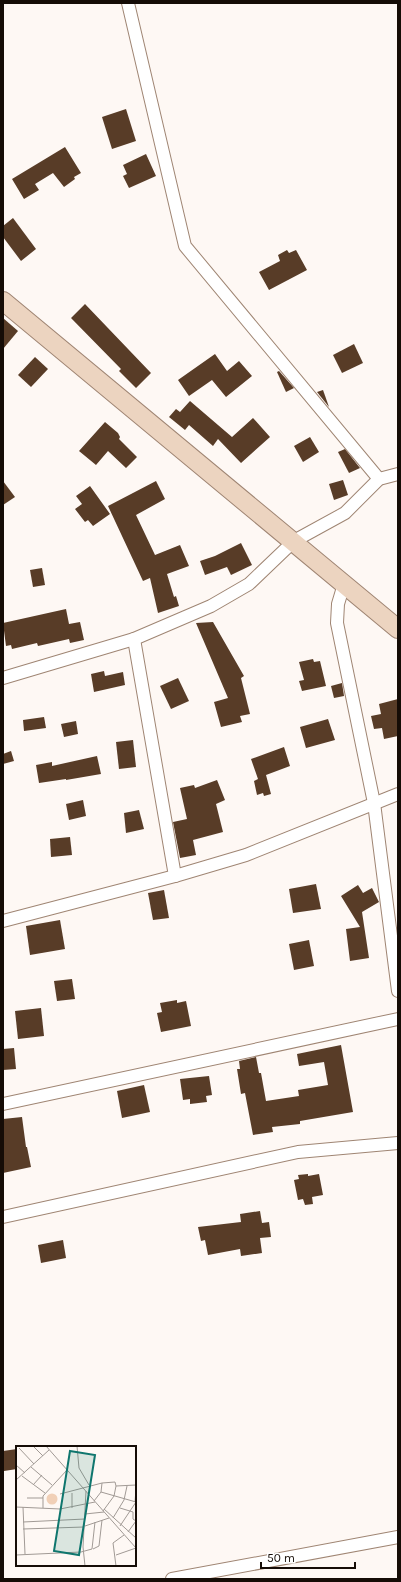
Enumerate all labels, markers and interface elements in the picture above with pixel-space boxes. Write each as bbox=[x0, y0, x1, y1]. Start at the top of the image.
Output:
inset map bbox=[16, 1446, 136, 1566]
scale bar bbox=[261, 1544, 355, 1570]
text: 50 m bbox=[267, 1551, 295, 1565]

